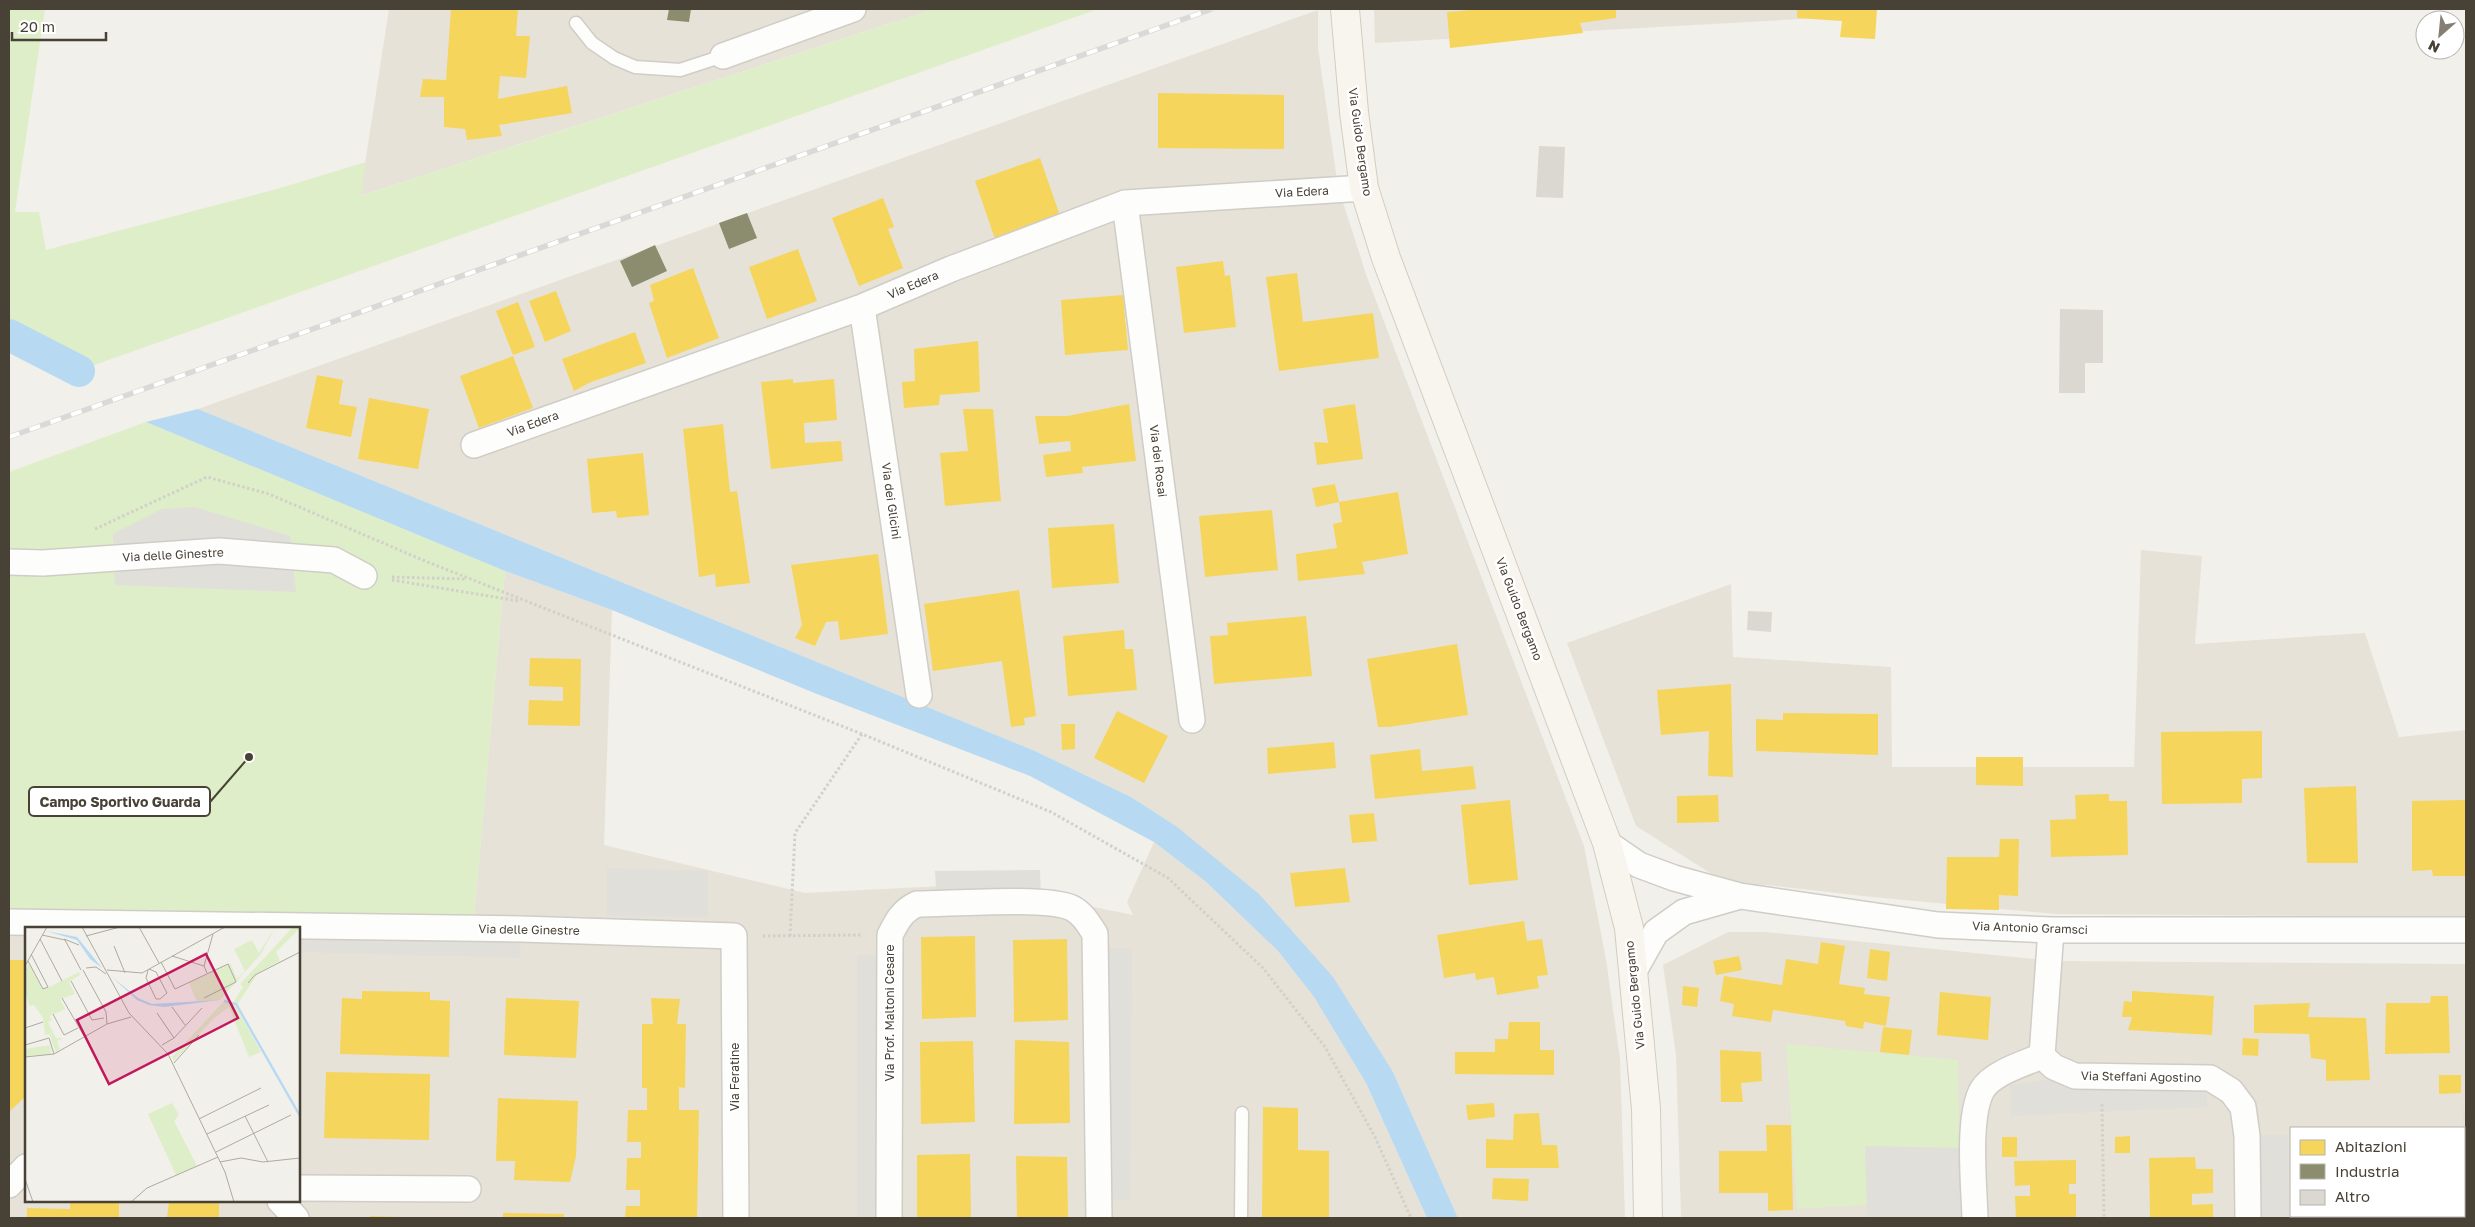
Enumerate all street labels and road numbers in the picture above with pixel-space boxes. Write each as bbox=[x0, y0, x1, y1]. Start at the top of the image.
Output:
street label: Via Guido Bergamo bbox=[1345, 87, 1376, 197]
street label: Via Edera bbox=[1275, 183, 1329, 200]
street label: Via Edera bbox=[885, 267, 941, 302]
street label: Via Edera bbox=[505, 407, 561, 440]
street label: Via dei Rosai bbox=[1147, 424, 1170, 498]
street label: Via dei Glicini bbox=[879, 462, 904, 540]
street label: Via delle Ginestre bbox=[122, 544, 224, 565]
street label: Via Guido Bergamo bbox=[1493, 555, 1546, 662]
street label: Via Antonio Gramsci bbox=[1972, 918, 2088, 937]
street label: Via delle Ginestre bbox=[478, 921, 580, 938]
street label: Via Guido Bergamo bbox=[1621, 940, 1648, 1050]
street label: Via Prof. Maltoni Cesare bbox=[882, 944, 897, 1082]
street label: Via Feratine bbox=[727, 1043, 742, 1111]
street label: Via Steffani Agostino bbox=[2081, 1068, 2201, 1085]

